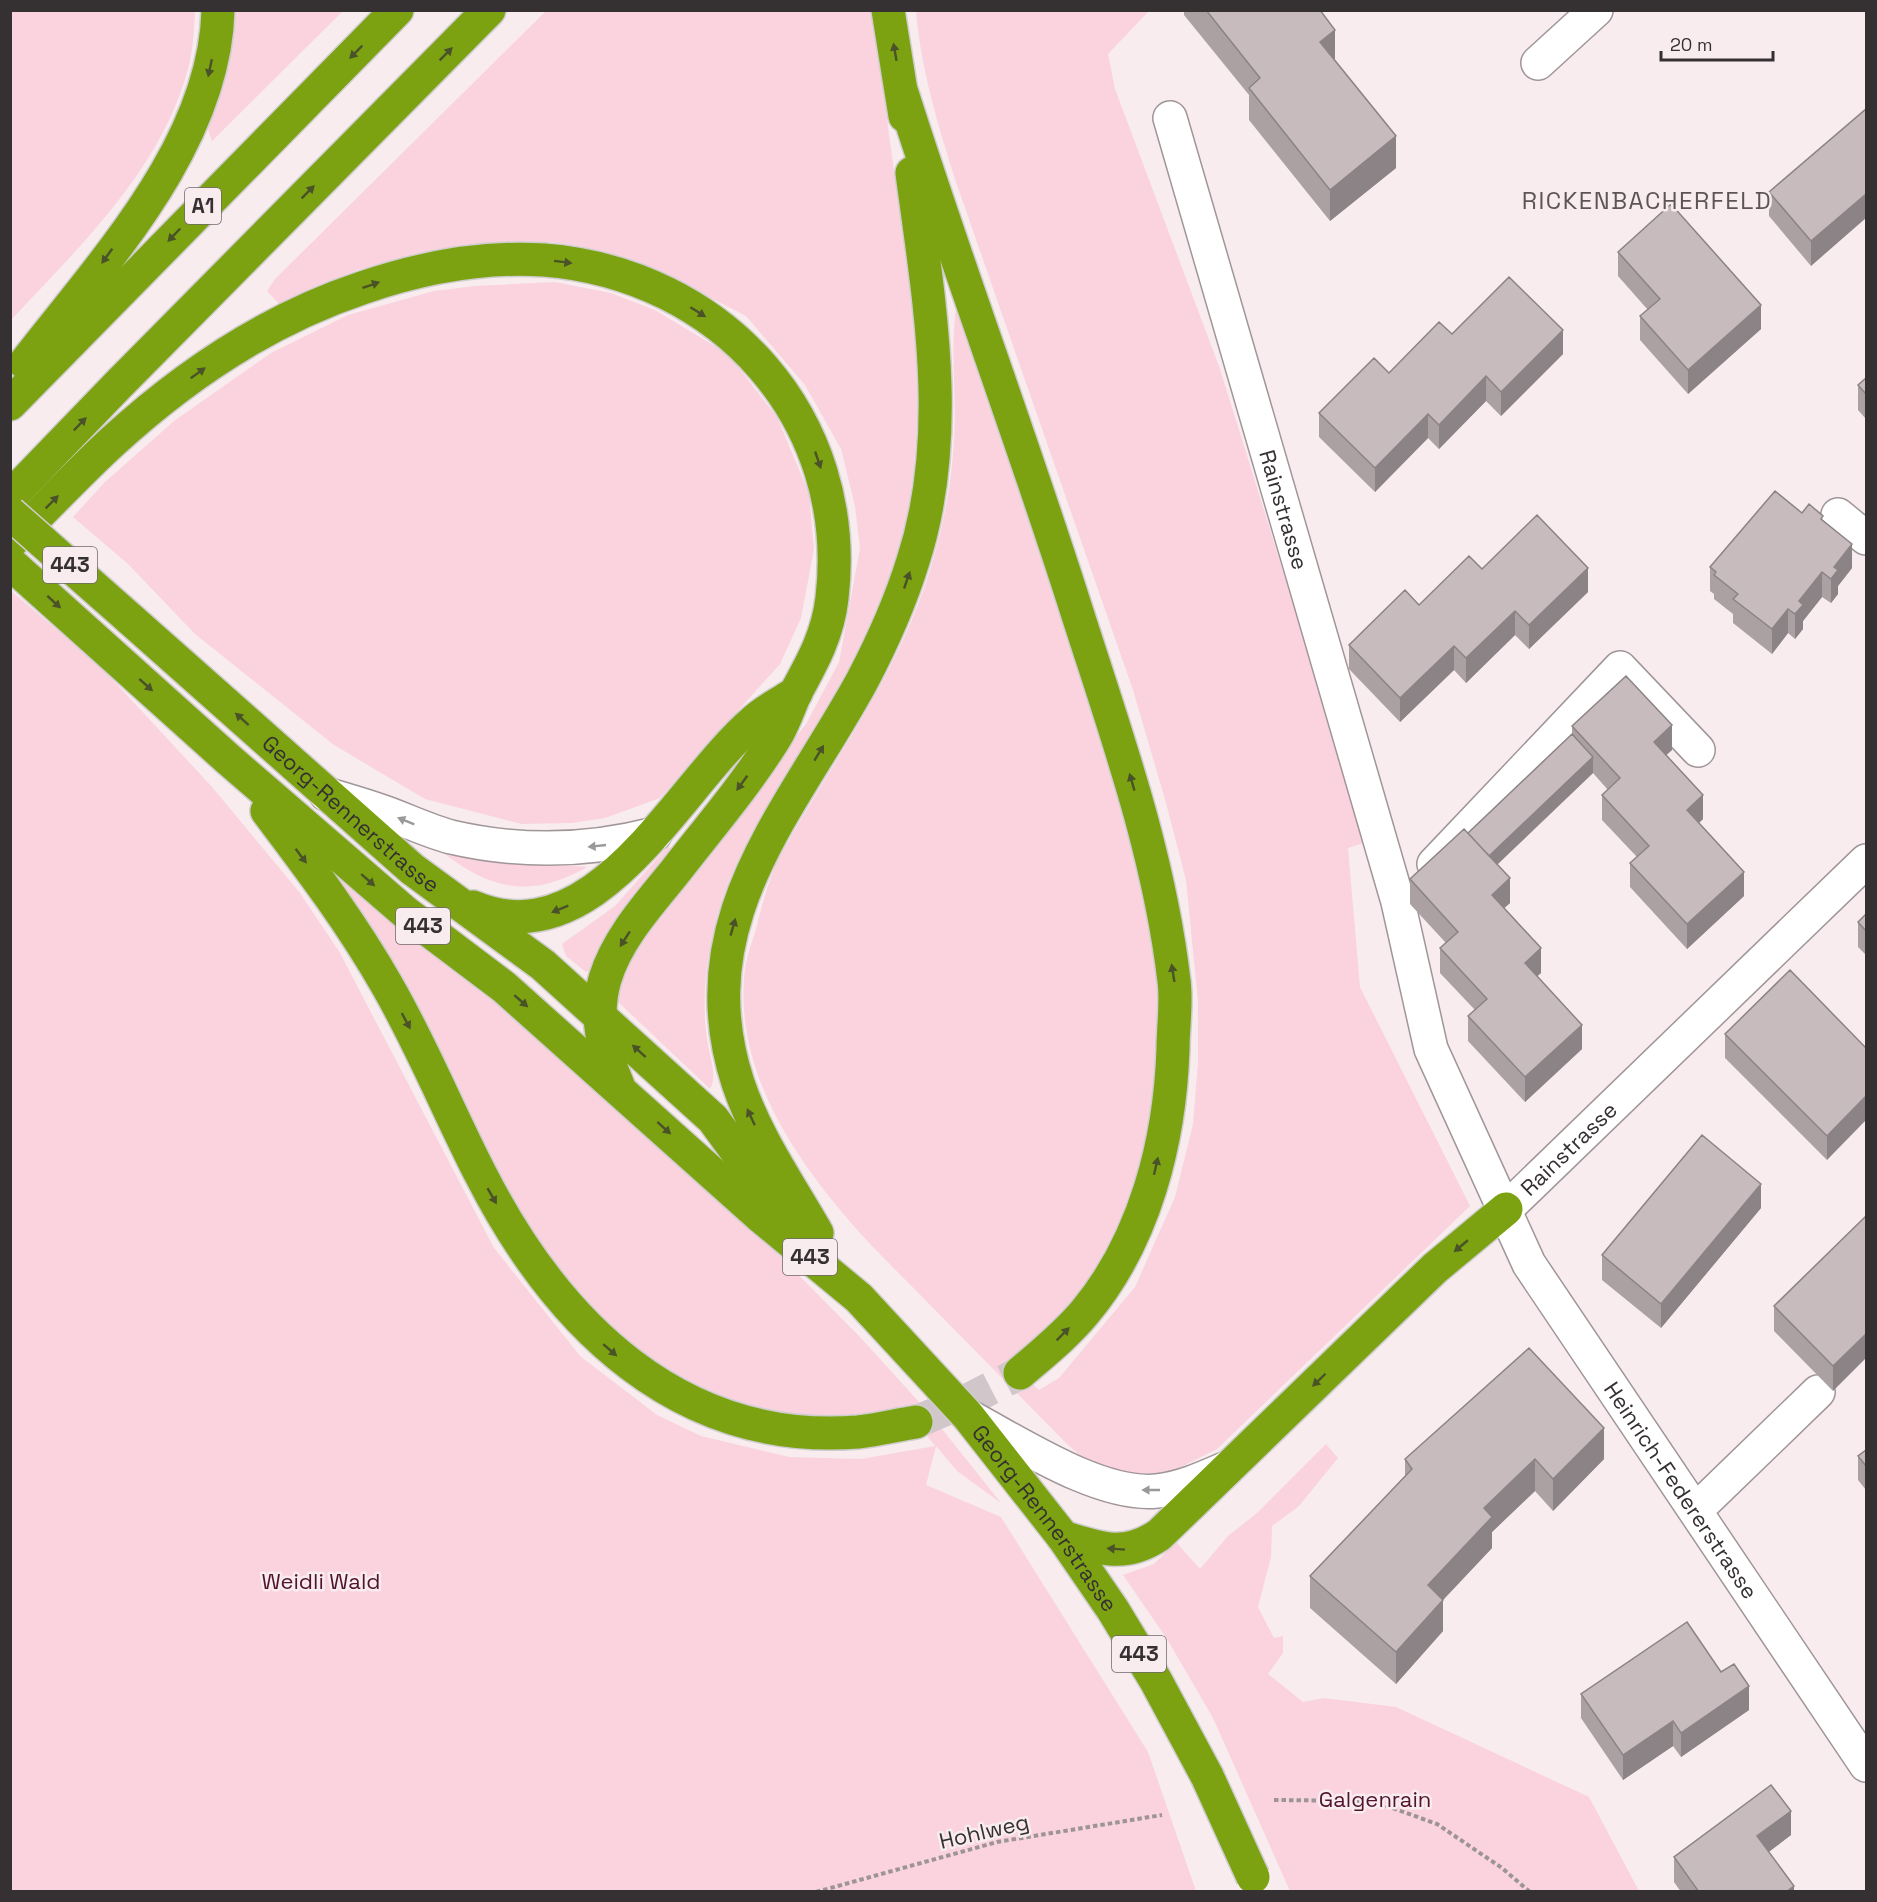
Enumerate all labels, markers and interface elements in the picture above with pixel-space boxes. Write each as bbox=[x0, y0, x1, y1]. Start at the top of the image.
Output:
scale bar bbox=[1661, 24, 1774, 62]
text: 20 m bbox=[1670, 33, 1713, 56]
one-way arrow bbox=[890, 42, 899, 61]
one-way arrow bbox=[349, 44, 363, 58]
one-way arrow bbox=[439, 46, 453, 61]
one-way arrow bbox=[205, 59, 215, 78]
one-way arrow bbox=[301, 185, 315, 199]
district label: RICKENBACHERFELD bbox=[1522, 185, 1772, 216]
road number: A1 bbox=[185, 188, 221, 224]
one-way arrow bbox=[167, 227, 181, 242]
one-way arrow bbox=[101, 247, 113, 263]
one-way arrow bbox=[553, 258, 572, 267]
one-way arrow bbox=[362, 279, 380, 289]
one-way arrow bbox=[690, 306, 706, 317]
one-way arrow bbox=[189, 367, 205, 379]
one-way arrow bbox=[73, 417, 87, 432]
street label: Rainstrasse bbox=[1253, 446, 1315, 573]
one-way arrow bbox=[814, 452, 824, 470]
one-way arrow bbox=[44, 495, 58, 509]
road number: 443 bbox=[43, 547, 97, 583]
one-way arrow bbox=[903, 571, 913, 589]
one-way arrow bbox=[46, 595, 61, 608]
one-way arrow bbox=[138, 678, 153, 691]
one-way arrow bbox=[235, 713, 250, 726]
street label: Georg-Rennerstrasse bbox=[256, 729, 445, 899]
one-way arrow bbox=[813, 745, 824, 761]
one-way arrow bbox=[1127, 773, 1136, 791]
one-way arrow bbox=[736, 775, 748, 791]
one-way arrow bbox=[397, 816, 415, 825]
one-way arrow bbox=[588, 841, 607, 851]
one-way arrow bbox=[295, 849, 307, 864]
one-way arrow bbox=[360, 873, 375, 886]
one-way arrow bbox=[551, 905, 569, 914]
road number: 443 bbox=[396, 908, 450, 944]
one-way arrow bbox=[728, 918, 738, 936]
one-way arrow bbox=[619, 931, 630, 947]
one-way arrow bbox=[1168, 963, 1177, 982]
one-way arrow bbox=[513, 994, 528, 1007]
one-way arrow bbox=[401, 1012, 411, 1029]
one-way arrow bbox=[632, 1045, 647, 1058]
street label: Rainstrasse bbox=[1514, 1096, 1623, 1202]
one-way arrow bbox=[747, 1108, 756, 1125]
one-way arrow bbox=[656, 1121, 671, 1134]
one-way arrow bbox=[1152, 1156, 1161, 1175]
one-way arrow bbox=[487, 1187, 497, 1204]
road number: 443 bbox=[783, 1239, 837, 1275]
one-way arrow bbox=[1453, 1240, 1469, 1253]
one-way arrow bbox=[1056, 1328, 1070, 1342]
one-way arrow bbox=[602, 1343, 618, 1356]
one-way arrow bbox=[1312, 1372, 1326, 1386]
street label: Heinrich-Federerstrasse bbox=[1598, 1376, 1764, 1604]
street label: Georg-Rennerstrasse bbox=[966, 1419, 1124, 1617]
one-way arrow bbox=[1142, 1485, 1161, 1495]
one-way arrow bbox=[1106, 1544, 1125, 1554]
park label: Weidli Wald bbox=[261, 1567, 381, 1595]
road number: 443 bbox=[1112, 1636, 1166, 1672]
park label: Galgenrain bbox=[1319, 1785, 1431, 1813]
street label: Hohlweg bbox=[936, 1807, 1032, 1855]

